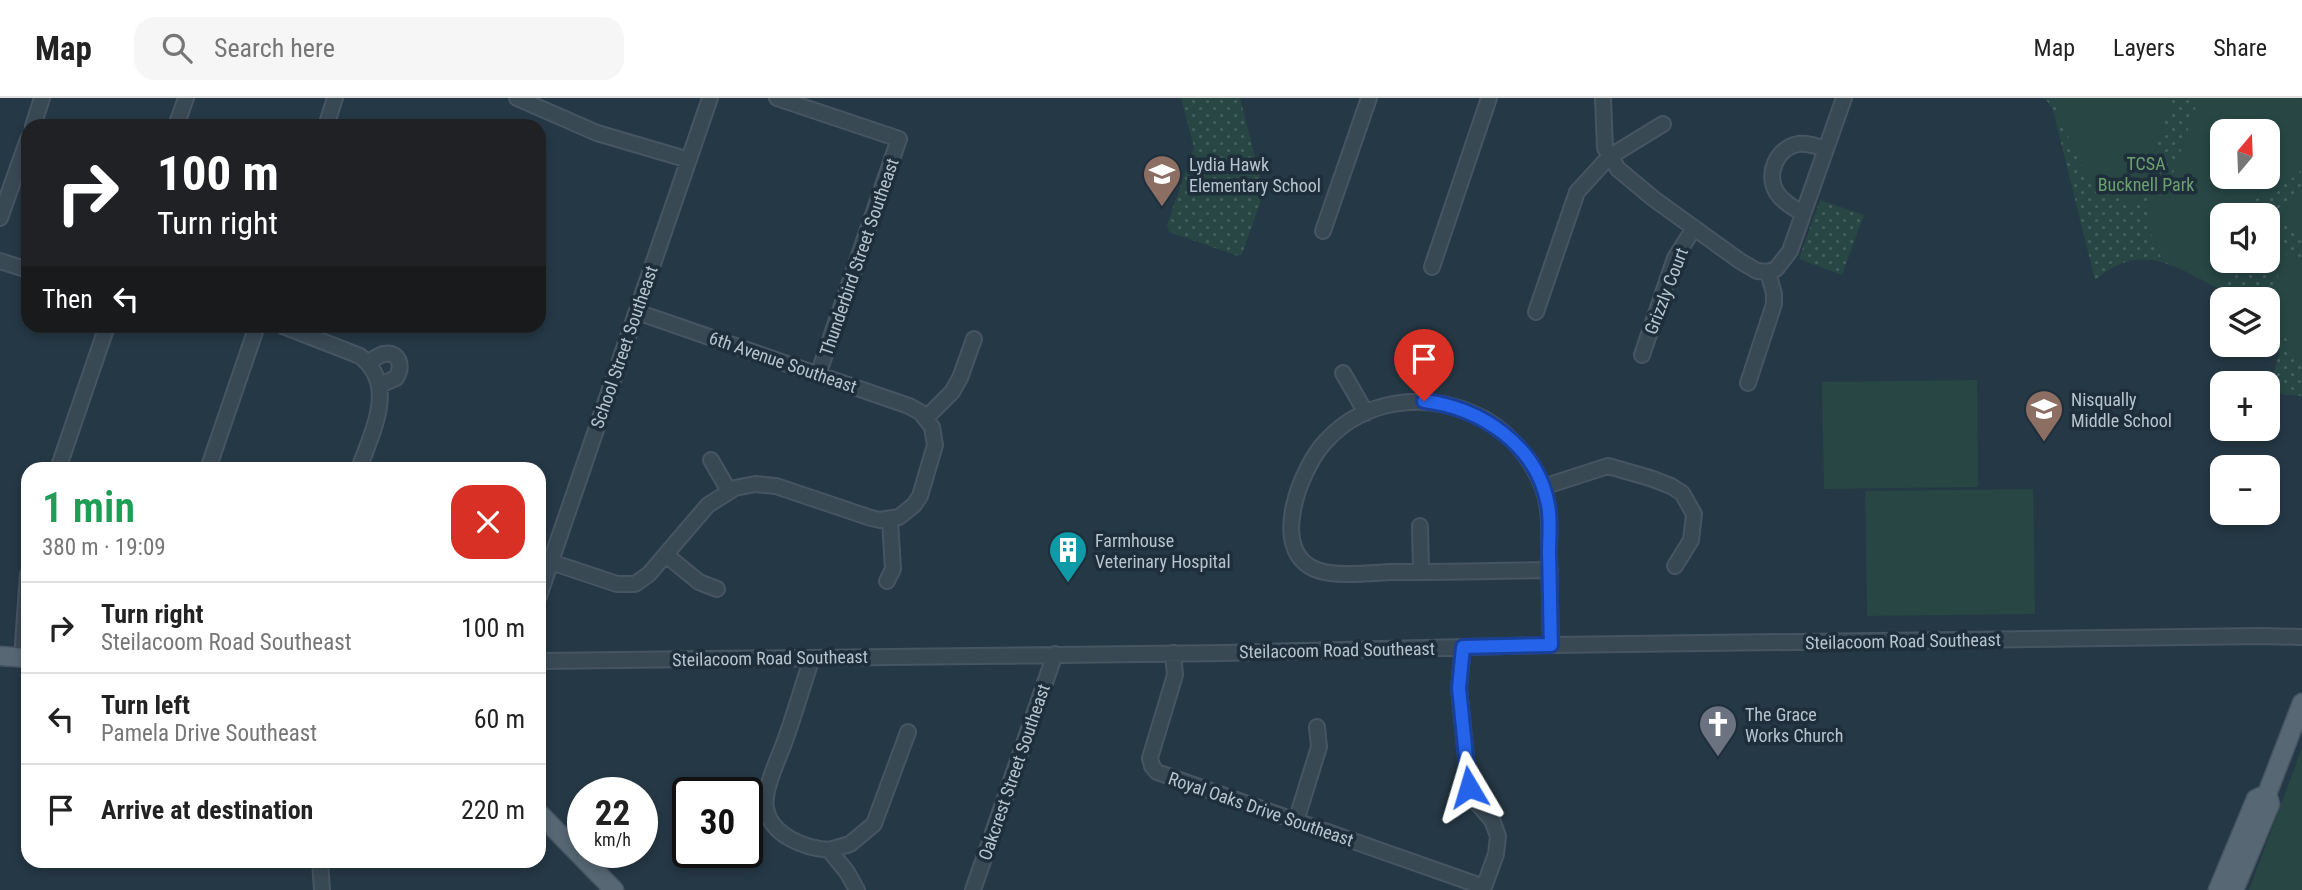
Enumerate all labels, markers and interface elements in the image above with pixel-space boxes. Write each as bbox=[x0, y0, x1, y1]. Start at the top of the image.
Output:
search box bbox=[134, 17, 624, 80]
text: Map bbox=[35, 29, 92, 68]
icon: search bbox=[158, 29, 196, 67]
text: Search here bbox=[214, 33, 335, 63]
text: Map bbox=[2034, 34, 2075, 62]
text: Layers bbox=[2113, 34, 2175, 62]
text: Share bbox=[2213, 34, 2267, 62]
north arrow bbox=[2210, 119, 2280, 189]
map controls bbox=[2210, 119, 2280, 525]
text: 100 m bbox=[157, 145, 279, 202]
icon: right bbox=[42, 147, 133, 238]
school or university icon: Lydia Hawk Elementary School bbox=[1141, 153, 1183, 208]
park label: TCSA Bucknell Park bbox=[2098, 153, 2194, 195]
place label: Lydia Hawk Elementary School bbox=[1189, 154, 1321, 196]
street label: Thunderbird Street Southeast bbox=[815, 155, 903, 359]
button: sound bbox=[2210, 203, 2280, 273]
text: Turn right bbox=[157, 204, 278, 242]
street label: Grizzly Court bbox=[1640, 245, 1692, 337]
street label: School Street Southeast bbox=[586, 263, 662, 431]
icon: left bbox=[107, 280, 145, 318]
text: Then bbox=[42, 284, 93, 314]
button: layers bbox=[2210, 287, 2280, 357]
street label: 6th Avenue Southeast bbox=[706, 327, 860, 397]
pin bbox=[1394, 329, 1454, 401]
icon: arrive bbox=[1405, 340, 1443, 378]
button: + bbox=[2210, 371, 2280, 441]
school or university icon: Nisqually Middle School bbox=[2023, 388, 2065, 443]
place label: Nisqually Middle School bbox=[2071, 389, 2172, 431]
button: − bbox=[2210, 455, 2280, 525]
text: 1 min bbox=[42, 483, 135, 532]
button: close bbox=[451, 485, 525, 559]
building icon: Farmhouse Veterinary Hospital bbox=[1047, 529, 1089, 584]
place label: Farmhouse Veterinary Hospital bbox=[1095, 530, 1231, 572]
text: 380 m · 19:09 bbox=[42, 534, 166, 561]
text: Turn right bbox=[101, 599, 203, 629]
icon: right bbox=[42, 609, 80, 647]
text: 100 m bbox=[461, 613, 525, 643]
text: Steilacoom Road Southeast bbox=[101, 629, 351, 656]
street label: Steilacoom Road Southeast bbox=[1805, 629, 2001, 653]
street label: Steilacoom Road Southeast bbox=[1239, 638, 1435, 662]
street label: Steilacoom Road Southeast bbox=[672, 646, 868, 670]
street label: Oakcrest Street Southeast bbox=[974, 681, 1054, 863]
text: Turn left bbox=[101, 690, 190, 720]
icon: left bbox=[42, 700, 80, 738]
church icon: The Grace Works Church bbox=[1697, 703, 1739, 758]
text: 60 m bbox=[474, 704, 525, 734]
place label: The Grace Works Church bbox=[1745, 704, 1843, 746]
text: Pamela Drive Southeast bbox=[101, 720, 317, 747]
position arrow bbox=[1432, 750, 1506, 824]
street label: Royal Oaks Drive Southeast bbox=[1166, 767, 1356, 851]
speed limit sign: 30 bbox=[672, 777, 763, 868]
icon: arrive bbox=[42, 791, 80, 829]
text: 22 bbox=[595, 793, 630, 834]
text: Arrive at destination bbox=[101, 795, 313, 825]
text: 220 m bbox=[461, 795, 525, 825]
text: km/h bbox=[594, 829, 631, 850]

